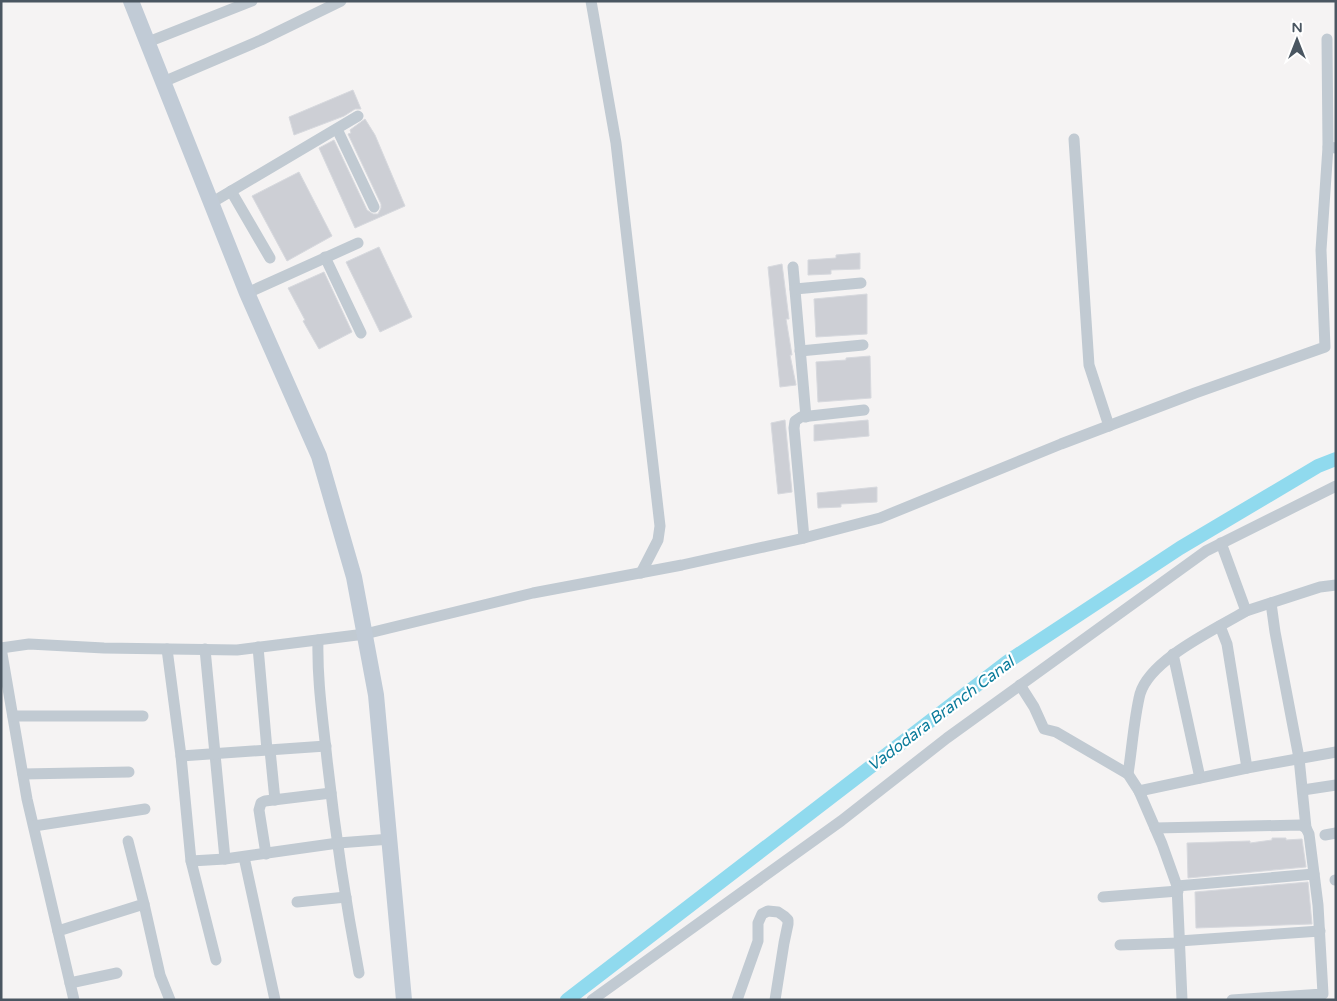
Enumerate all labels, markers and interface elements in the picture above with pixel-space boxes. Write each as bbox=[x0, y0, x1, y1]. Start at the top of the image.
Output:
north arrow bbox=[1272, 15, 1322, 65]
text: N bbox=[1291, 19, 1303, 36]
water label: Vadodara Branch Canal bbox=[864, 651, 1020, 776]

